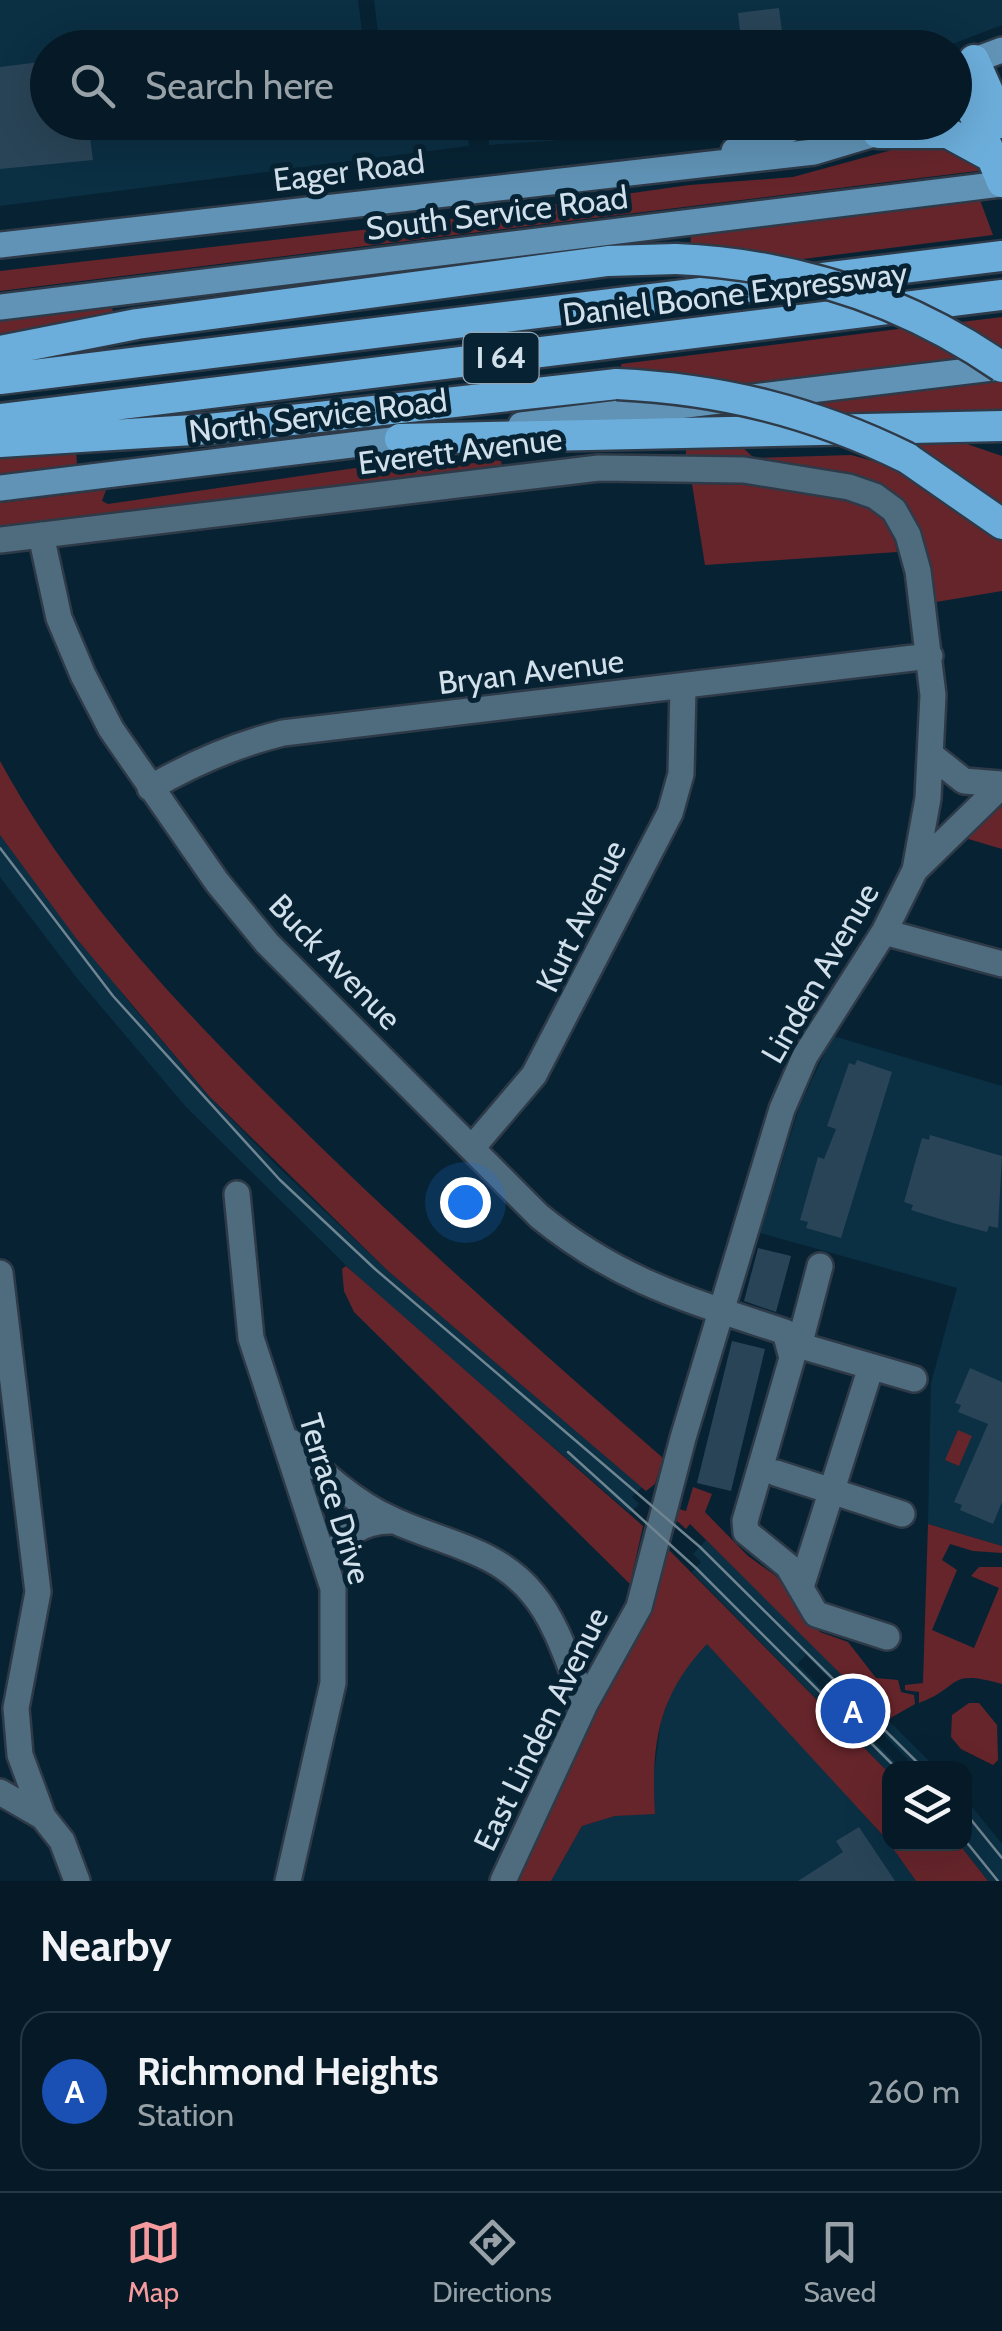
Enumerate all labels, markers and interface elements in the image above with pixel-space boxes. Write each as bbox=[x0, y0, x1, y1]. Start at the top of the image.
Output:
search box bbox=[30, 30, 972, 140]
icon: search bbox=[65, 58, 120, 113]
text: Search here bbox=[145, 62, 334, 109]
street label: Eager Road bbox=[271, 142, 427, 199]
street label: South Service Road bbox=[364, 177, 630, 248]
street label: Daniel Boone Expressway bbox=[560, 253, 910, 334]
road number: I 64 bbox=[464, 333, 538, 383]
street label: North Service Road bbox=[186, 380, 449, 451]
street label: Everett Avenue bbox=[356, 419, 564, 482]
street label: Bryan Avenue bbox=[436, 641, 626, 702]
street label: Kurt Avenue bbox=[527, 834, 634, 998]
street label: Linden Avenue bbox=[752, 876, 887, 1070]
street label: Buck Avenue bbox=[261, 886, 410, 1038]
your location bbox=[440, 1177, 491, 1228]
street label: Terrace Drive bbox=[291, 1409, 380, 1589]
street label: East Linden Avenue bbox=[465, 1601, 616, 1857]
pin: A bbox=[820, 1674, 886, 1748]
map controls bbox=[882, 1761, 972, 1851]
button: layers bbox=[882, 1761, 972, 1851]
text: Nearby bbox=[40, 1920, 172, 1972]
text: Richmond Heights bbox=[137, 2048, 439, 2095]
text: A bbox=[64, 2072, 85, 2111]
text: 260 m bbox=[867, 2072, 960, 2111]
text: Station bbox=[137, 2095, 234, 2134]
tab: Map bbox=[126, 2215, 181, 2309]
tab: Directions bbox=[432, 2215, 552, 2309]
tab: Saved bbox=[804, 2215, 876, 2309]

